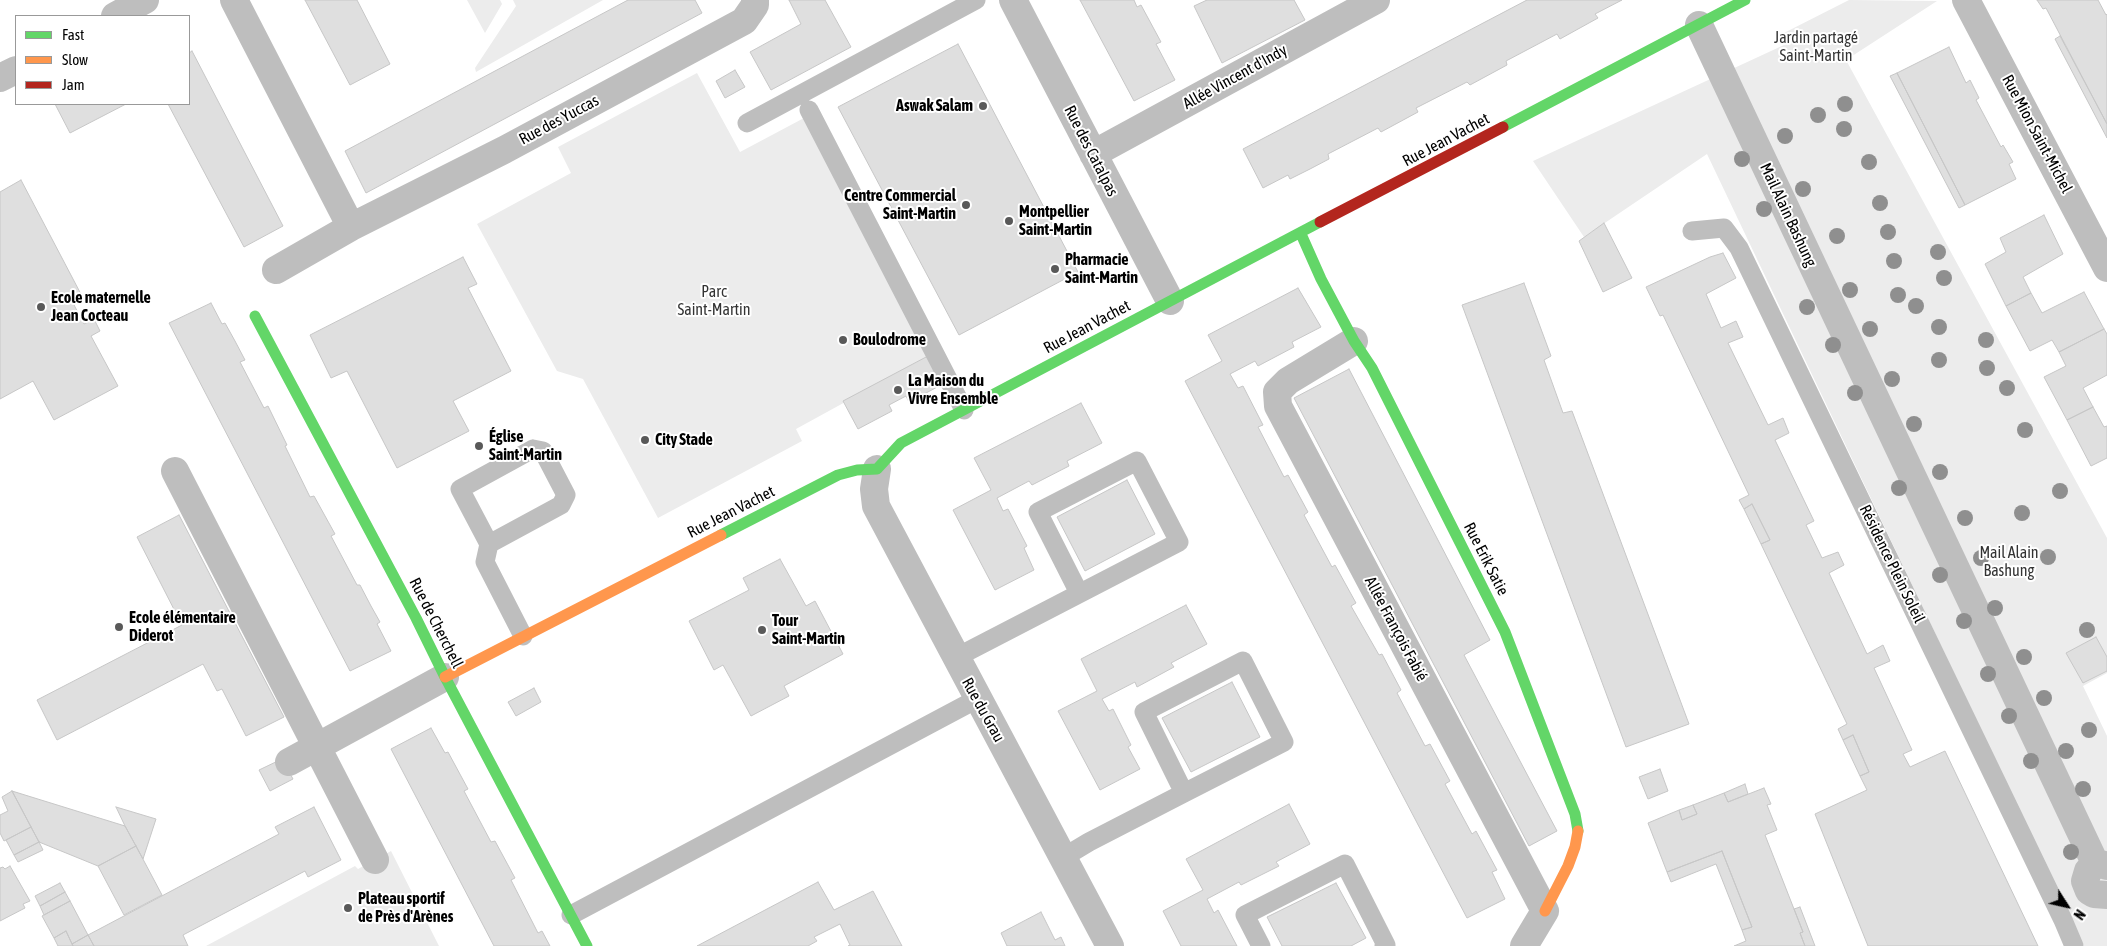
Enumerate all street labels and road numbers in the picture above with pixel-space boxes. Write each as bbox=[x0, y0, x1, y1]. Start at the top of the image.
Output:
street label: Allée Vincent d'Indy bbox=[1180, 40, 1290, 114]
street label: Rue Mion Saint-Michel bbox=[1998, 72, 2076, 196]
street label: Rue des Yuccas bbox=[516, 91, 602, 149]
street label: Rue des Catalpas bbox=[1060, 102, 1122, 200]
street label: Rue Jean Vachet bbox=[1399, 109, 1493, 171]
street label: Mail Alain Bashung bbox=[1756, 160, 1820, 270]
street label: Rue Jean Vachet bbox=[1040, 296, 1134, 358]
street label: Rue Jean Vachet bbox=[684, 482, 778, 542]
street label: Résidence Plein Soleil bbox=[1855, 502, 1929, 626]
street label: Rue Erik Satie bbox=[1459, 519, 1513, 599]
street label: Allée François Fabié bbox=[1360, 573, 1432, 685]
street label: Rue de Cherchell bbox=[405, 575, 467, 671]
street label: Rue du Grau bbox=[957, 674, 1009, 746]

